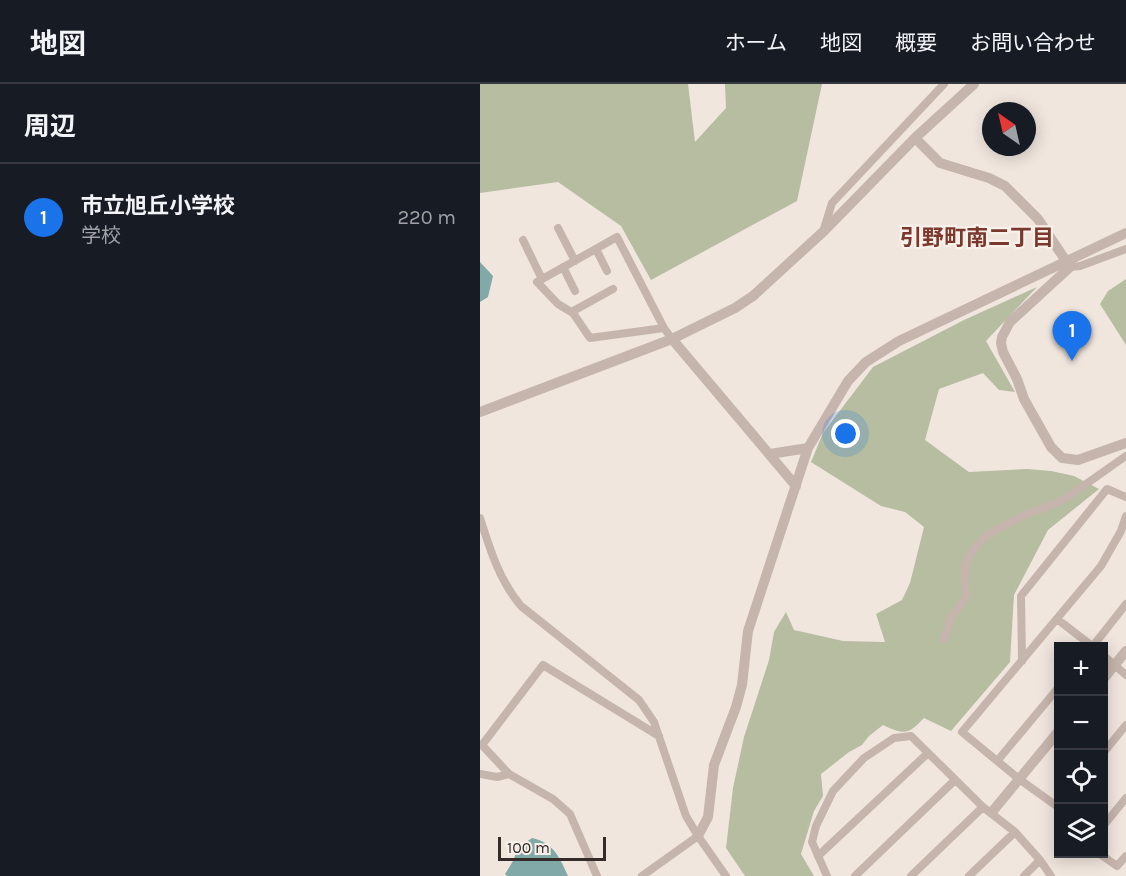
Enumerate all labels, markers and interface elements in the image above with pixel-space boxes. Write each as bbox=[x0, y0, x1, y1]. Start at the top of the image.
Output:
text: 地図 bbox=[30, 27, 86, 60]
text: ホーム bbox=[725, 31, 787, 55]
text: 地図 bbox=[820, 31, 862, 55]
text: 概要 bbox=[895, 31, 937, 55]
text: お問い合わせ bbox=[970, 31, 1096, 55]
north arrow bbox=[982, 102, 1036, 156]
text: 周辺 bbox=[24, 111, 76, 142]
text: 市立旭丘小学校 bbox=[81, 193, 235, 219]
text: 1 bbox=[40, 206, 47, 229]
text: 220 m bbox=[397, 206, 456, 229]
text: 学校 bbox=[81, 224, 121, 247]
district label: 引野町南二丁目 bbox=[900, 225, 1054, 251]
pin: 1 bbox=[1052, 312, 1092, 361]
your location bbox=[831, 419, 860, 448]
map controls bbox=[1054, 642, 1108, 858]
button: + bbox=[1054, 642, 1108, 696]
button: − bbox=[1054, 696, 1108, 750]
button: locate bbox=[1054, 750, 1108, 804]
button: layers bbox=[1054, 804, 1108, 858]
scale bar bbox=[498, 834, 606, 862]
text: 100 m bbox=[507, 838, 550, 857]

